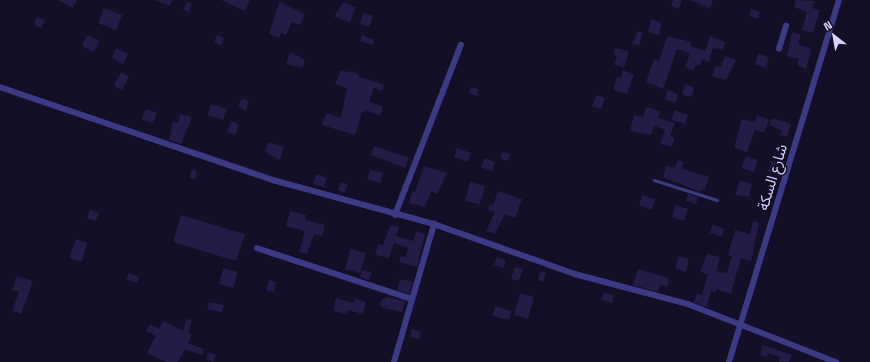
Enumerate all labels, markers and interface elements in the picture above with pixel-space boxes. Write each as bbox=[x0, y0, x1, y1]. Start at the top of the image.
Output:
north arrow bbox=[814, 16, 854, 56]
text: N bbox=[821, 18, 835, 34]
street label: شارع السكة bbox=[753, 142, 791, 212]

